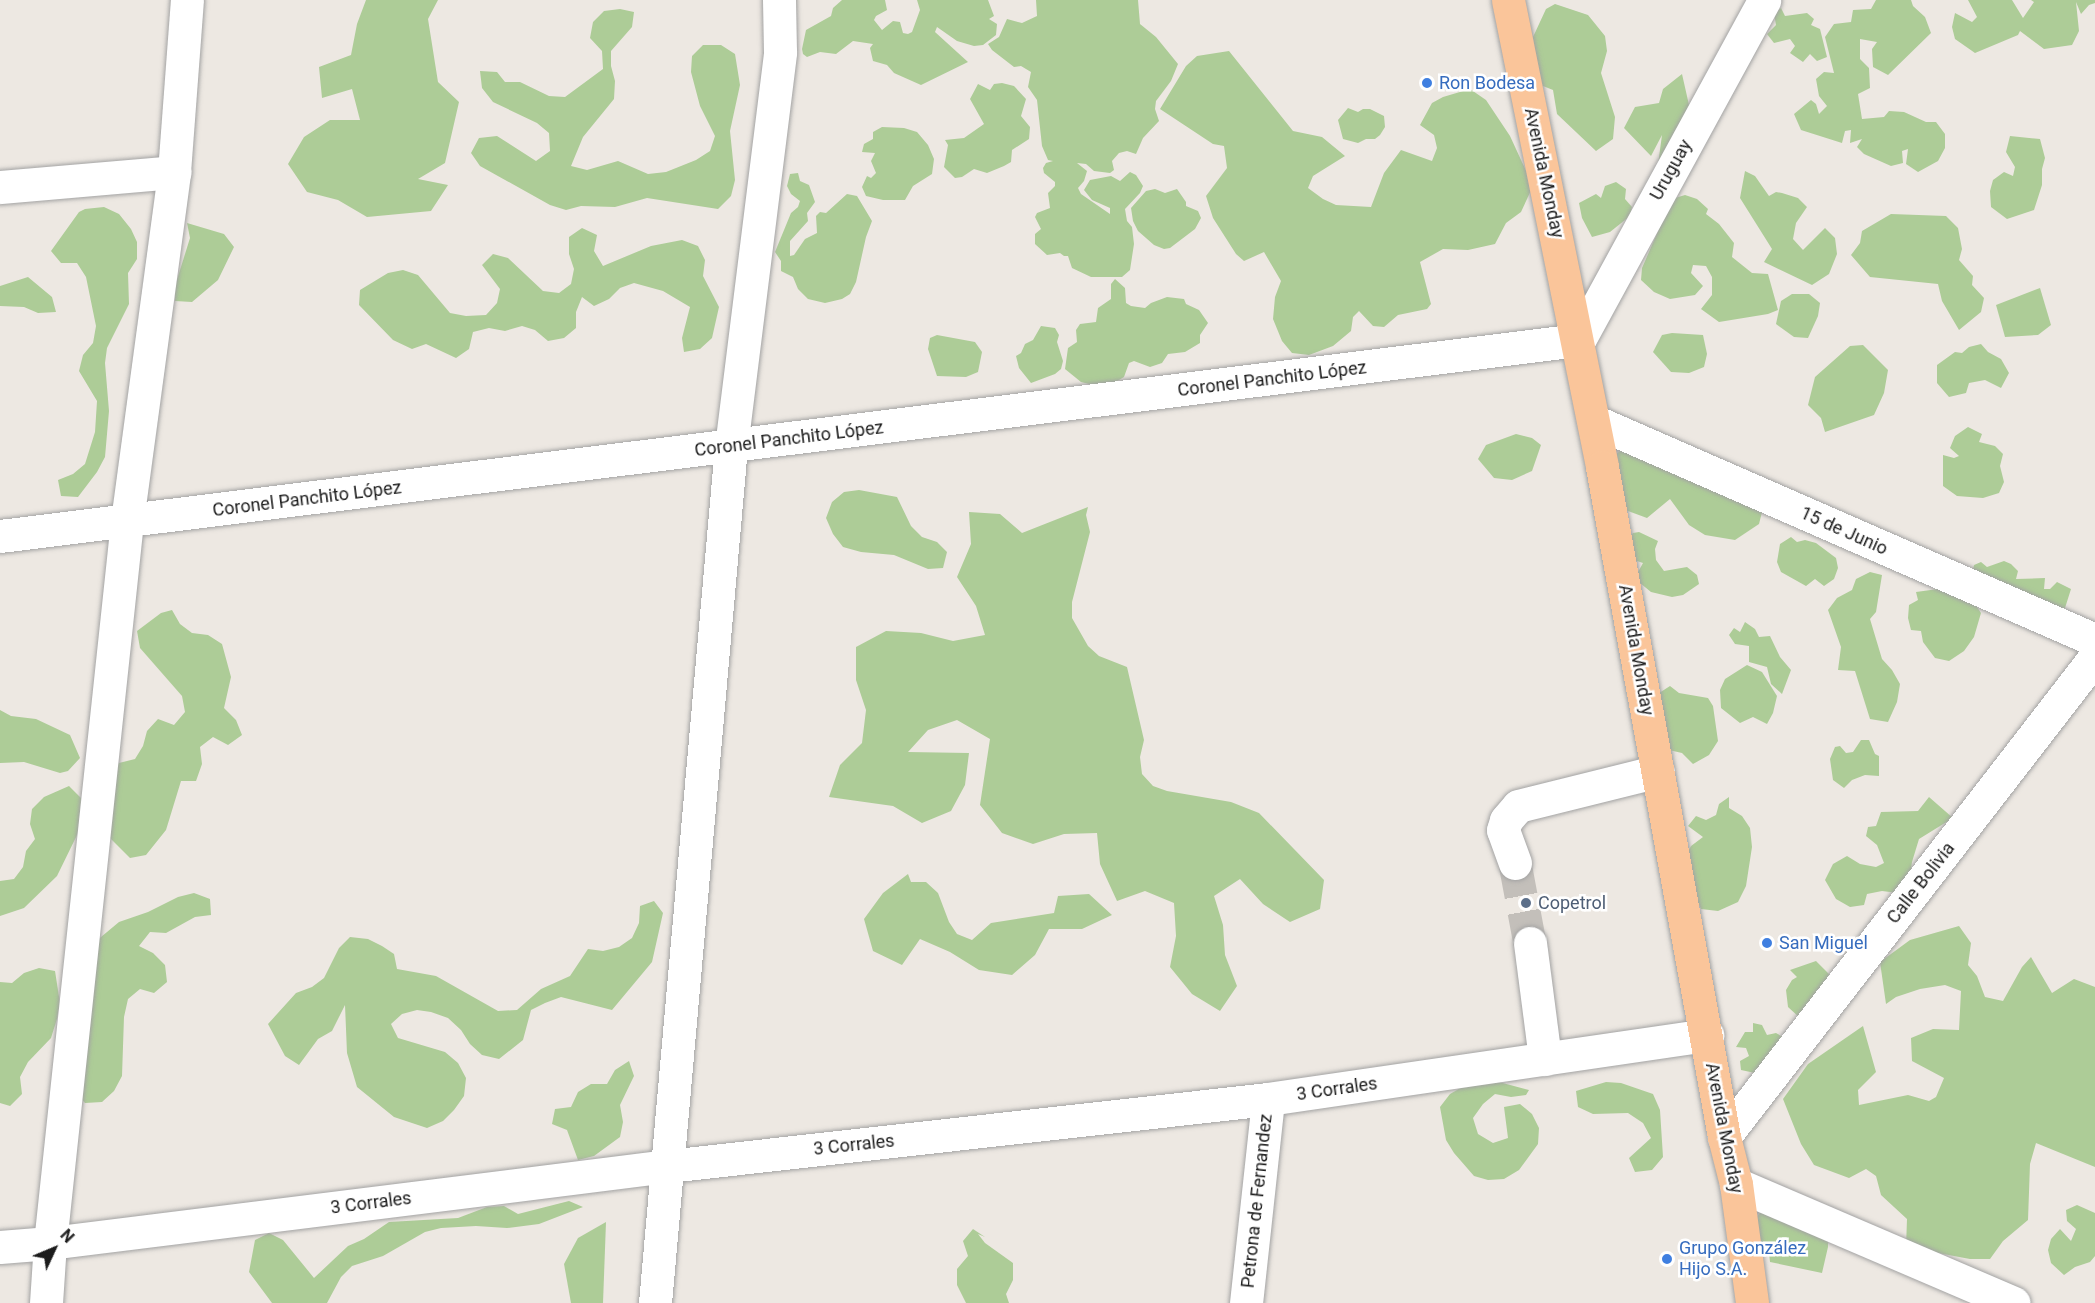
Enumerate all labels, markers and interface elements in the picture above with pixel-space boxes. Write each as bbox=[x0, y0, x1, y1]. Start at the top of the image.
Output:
place label: Ron Bodesa bbox=[1439, 72, 1535, 94]
marker: Ron Bodesa bbox=[1420, 76, 1434, 90]
street label: Avenida Monday bbox=[1520, 106, 1568, 240]
street label: Uruguay bbox=[1646, 136, 1696, 204]
street label: Coronel Panchito López bbox=[1176, 357, 1368, 401]
street label: Coronel Panchito López bbox=[693, 417, 885, 461]
street label: Coronel Panchito López bbox=[211, 477, 403, 521]
street label: 15 de Junio bbox=[1797, 502, 1891, 560]
street label: Avenida Monday bbox=[1614, 583, 1658, 717]
street label: Calle Bolivia bbox=[1883, 838, 1959, 928]
place label: Copetrol bbox=[1538, 892, 1606, 914]
marker: Copetrol bbox=[1519, 896, 1533, 910]
place label: San Miguel bbox=[1779, 932, 1868, 954]
marker: San Miguel bbox=[1760, 936, 1774, 950]
street label: Avenida Monday bbox=[1701, 1061, 1747, 1195]
street label: 3 Corrales bbox=[1295, 1073, 1379, 1105]
street label: Petrona de Fernandez bbox=[1237, 1113, 1277, 1289]
street label: 3 Corrales bbox=[812, 1130, 896, 1160]
street label: 3 Corrales bbox=[329, 1187, 413, 1219]
north arrow bbox=[24, 1219, 84, 1279]
text: N bbox=[57, 1225, 78, 1247]
place label: Grupo González Hijo S.A. bbox=[1679, 1238, 1806, 1280]
marker: Grupo González Hijo S.A. bbox=[1660, 1252, 1674, 1266]

